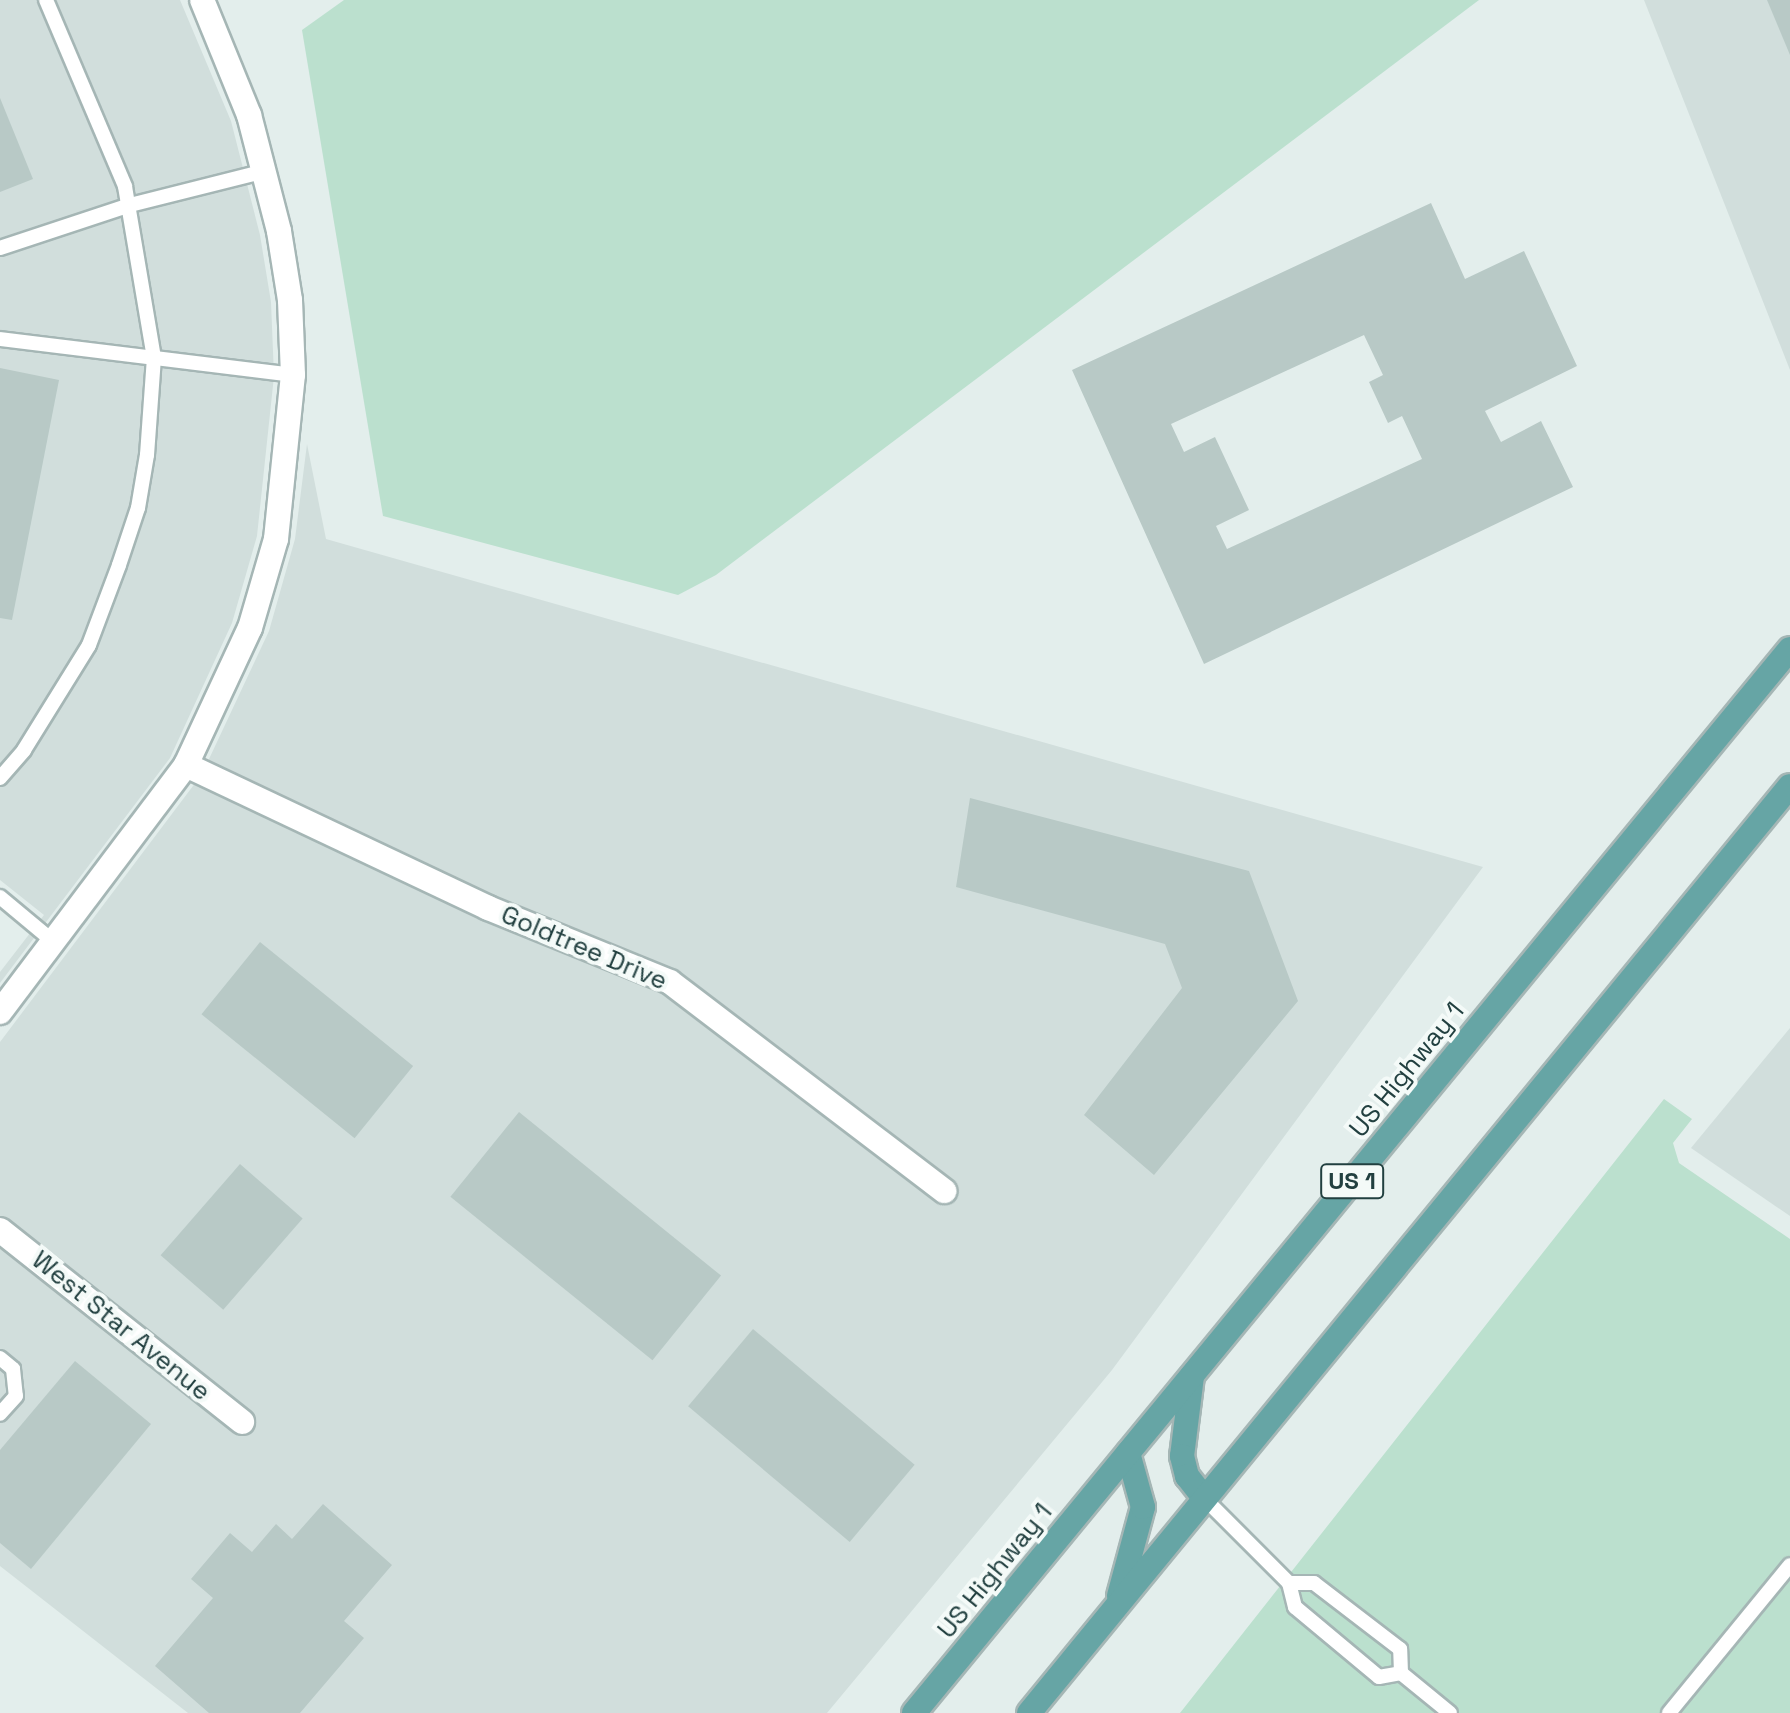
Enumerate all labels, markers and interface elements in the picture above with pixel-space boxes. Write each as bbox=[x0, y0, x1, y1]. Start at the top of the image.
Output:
street label: Goldtree Drive bbox=[496, 899, 672, 997]
street label: US Highway 1 bbox=[1343, 996, 1471, 1144]
road number: US 1 bbox=[1320, 1161, 1384, 1201]
street label: West Star Avenue bbox=[25, 1244, 217, 1408]
street label: US Highway 1 bbox=[931, 1497, 1059, 1645]

